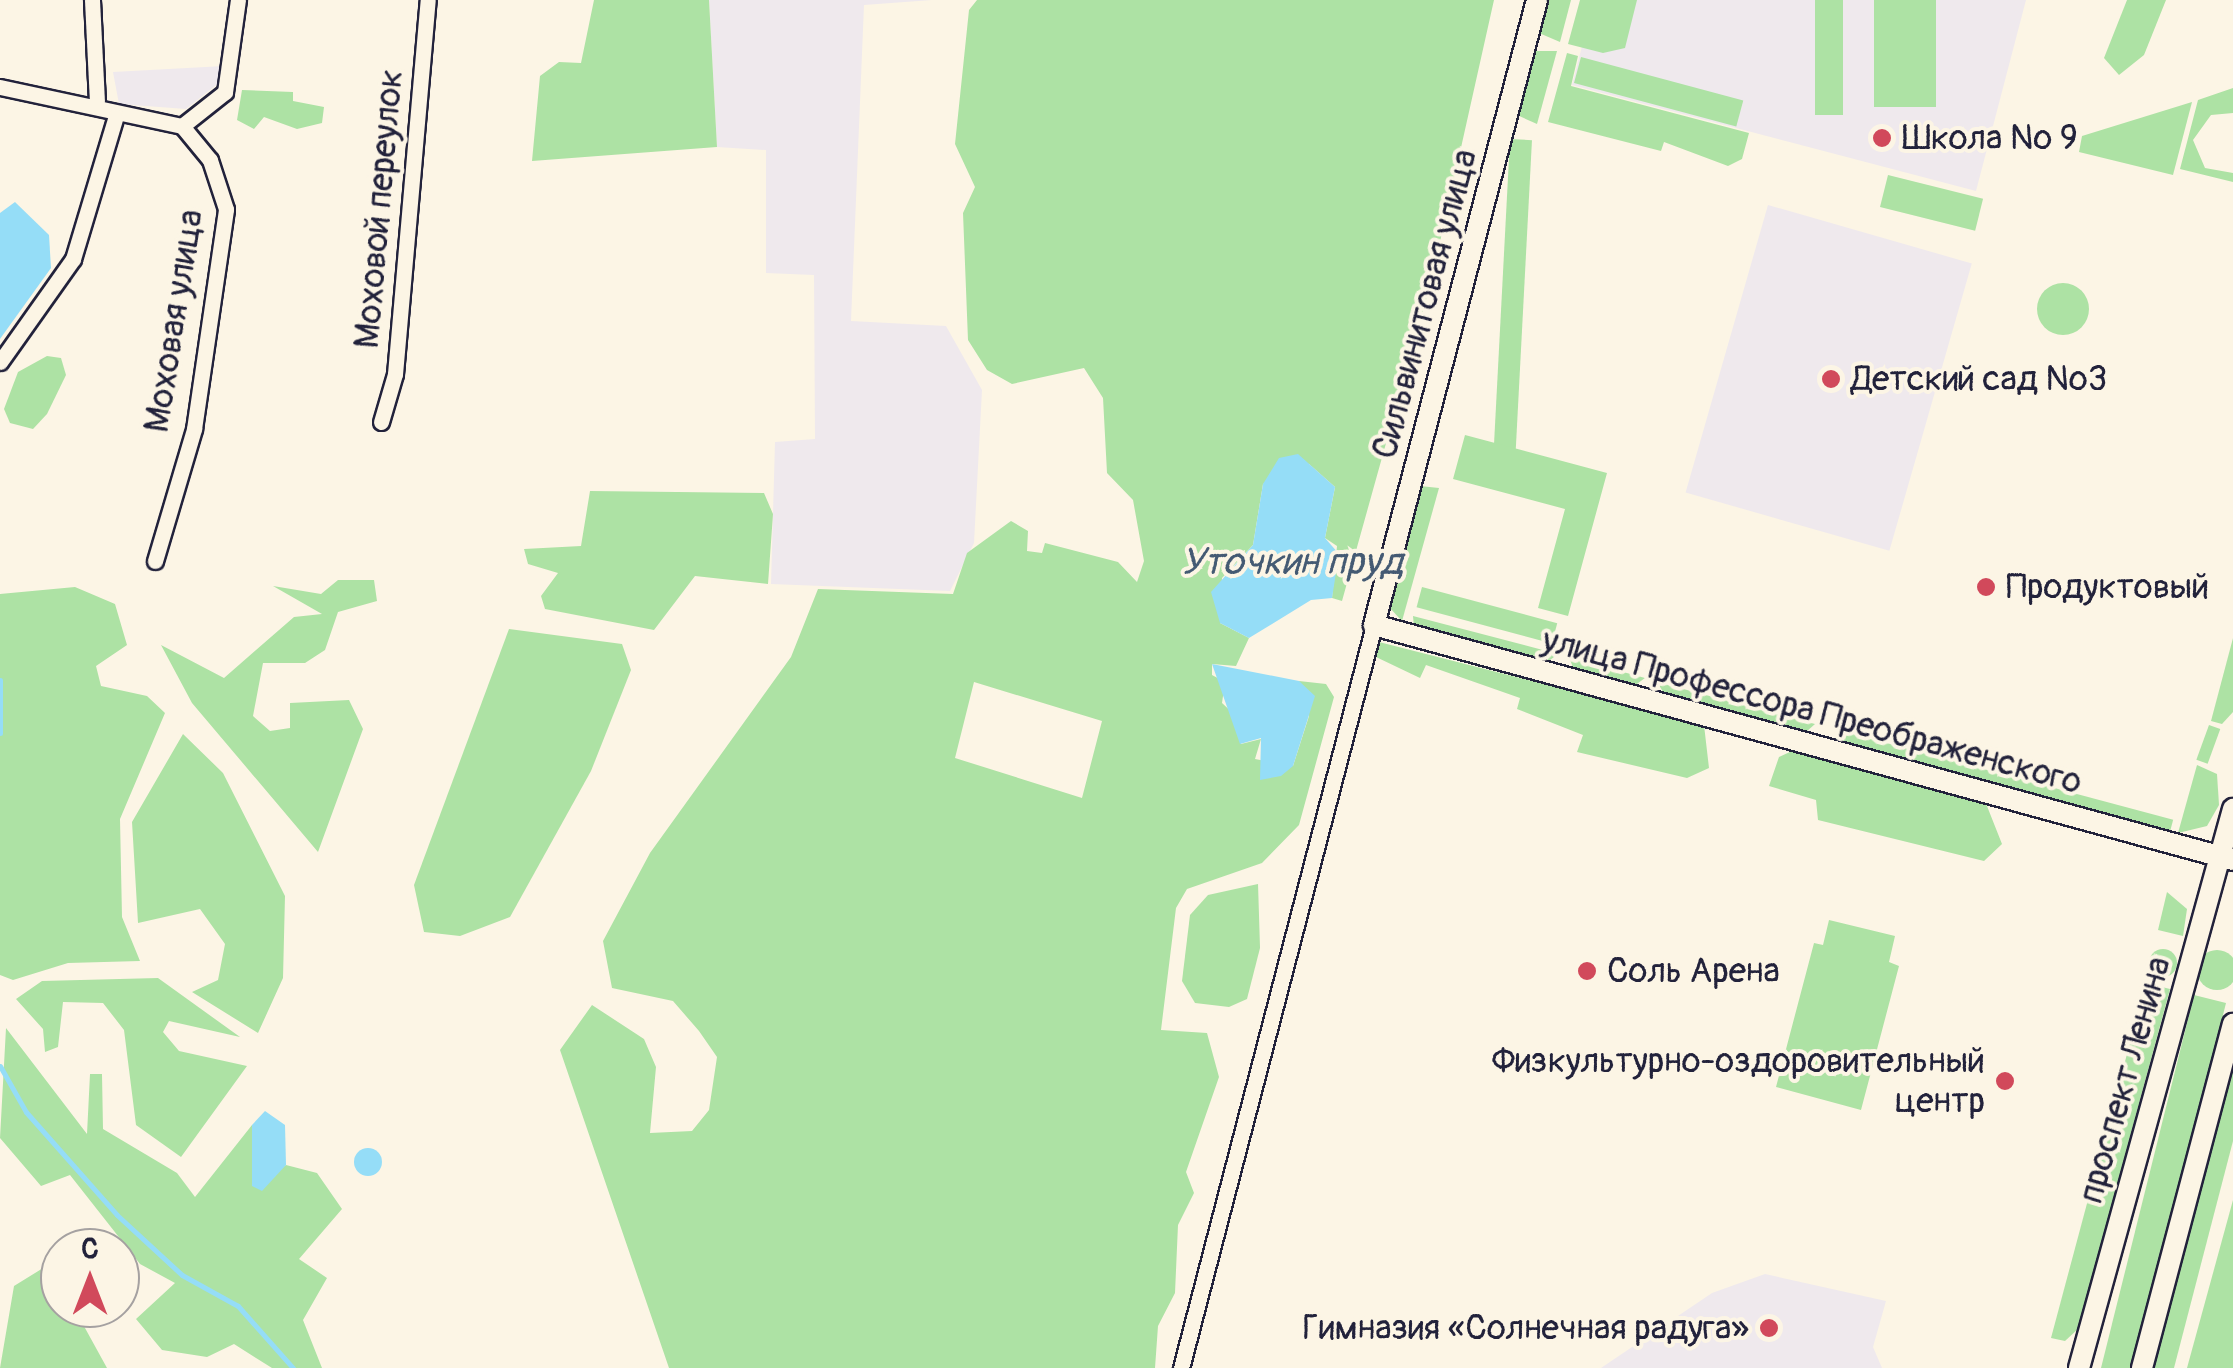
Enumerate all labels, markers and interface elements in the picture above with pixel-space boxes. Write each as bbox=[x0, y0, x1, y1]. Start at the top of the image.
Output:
street label: Моховой переулок bbox=[346, 68, 412, 350]
place label: Школа № 9 bbox=[1902, 117, 2078, 159]
marker: Школа № 9 bbox=[1871, 127, 1893, 149]
street label: Сильвинитовая улица bbox=[1363, 145, 1487, 463]
street label: Моховая улица bbox=[136, 207, 212, 435]
place label: Детский сад №3 bbox=[1851, 358, 2107, 400]
marker: Детский сад №3 bbox=[1820, 368, 1842, 390]
water label: Уточкин пруд bbox=[1181, 540, 1403, 586]
place label: Продуктовый bbox=[2006, 566, 2209, 608]
marker: Продуктовый bbox=[1975, 576, 1997, 598]
street label: улица Профессора Преображенского bbox=[1538, 619, 2086, 803]
place label: Соль Арена bbox=[1607, 950, 1780, 992]
street label: проспект Ленина bbox=[2070, 952, 2180, 1208]
marker: Соль Арена bbox=[1576, 960, 1598, 982]
place label: Физкультурно-оздоровительный центр bbox=[1492, 1040, 1985, 1122]
marker: Физкультурно-оздоровительный центр bbox=[1994, 1070, 2016, 1092]
north arrow bbox=[40, 1228, 140, 1328]
text: С bbox=[81, 1232, 99, 1267]
place label: Гимназия «Солнечная радуга» bbox=[1302, 1307, 1749, 1349]
marker: Гимназия «Солнечная радуга» bbox=[1758, 1317, 1780, 1339]

